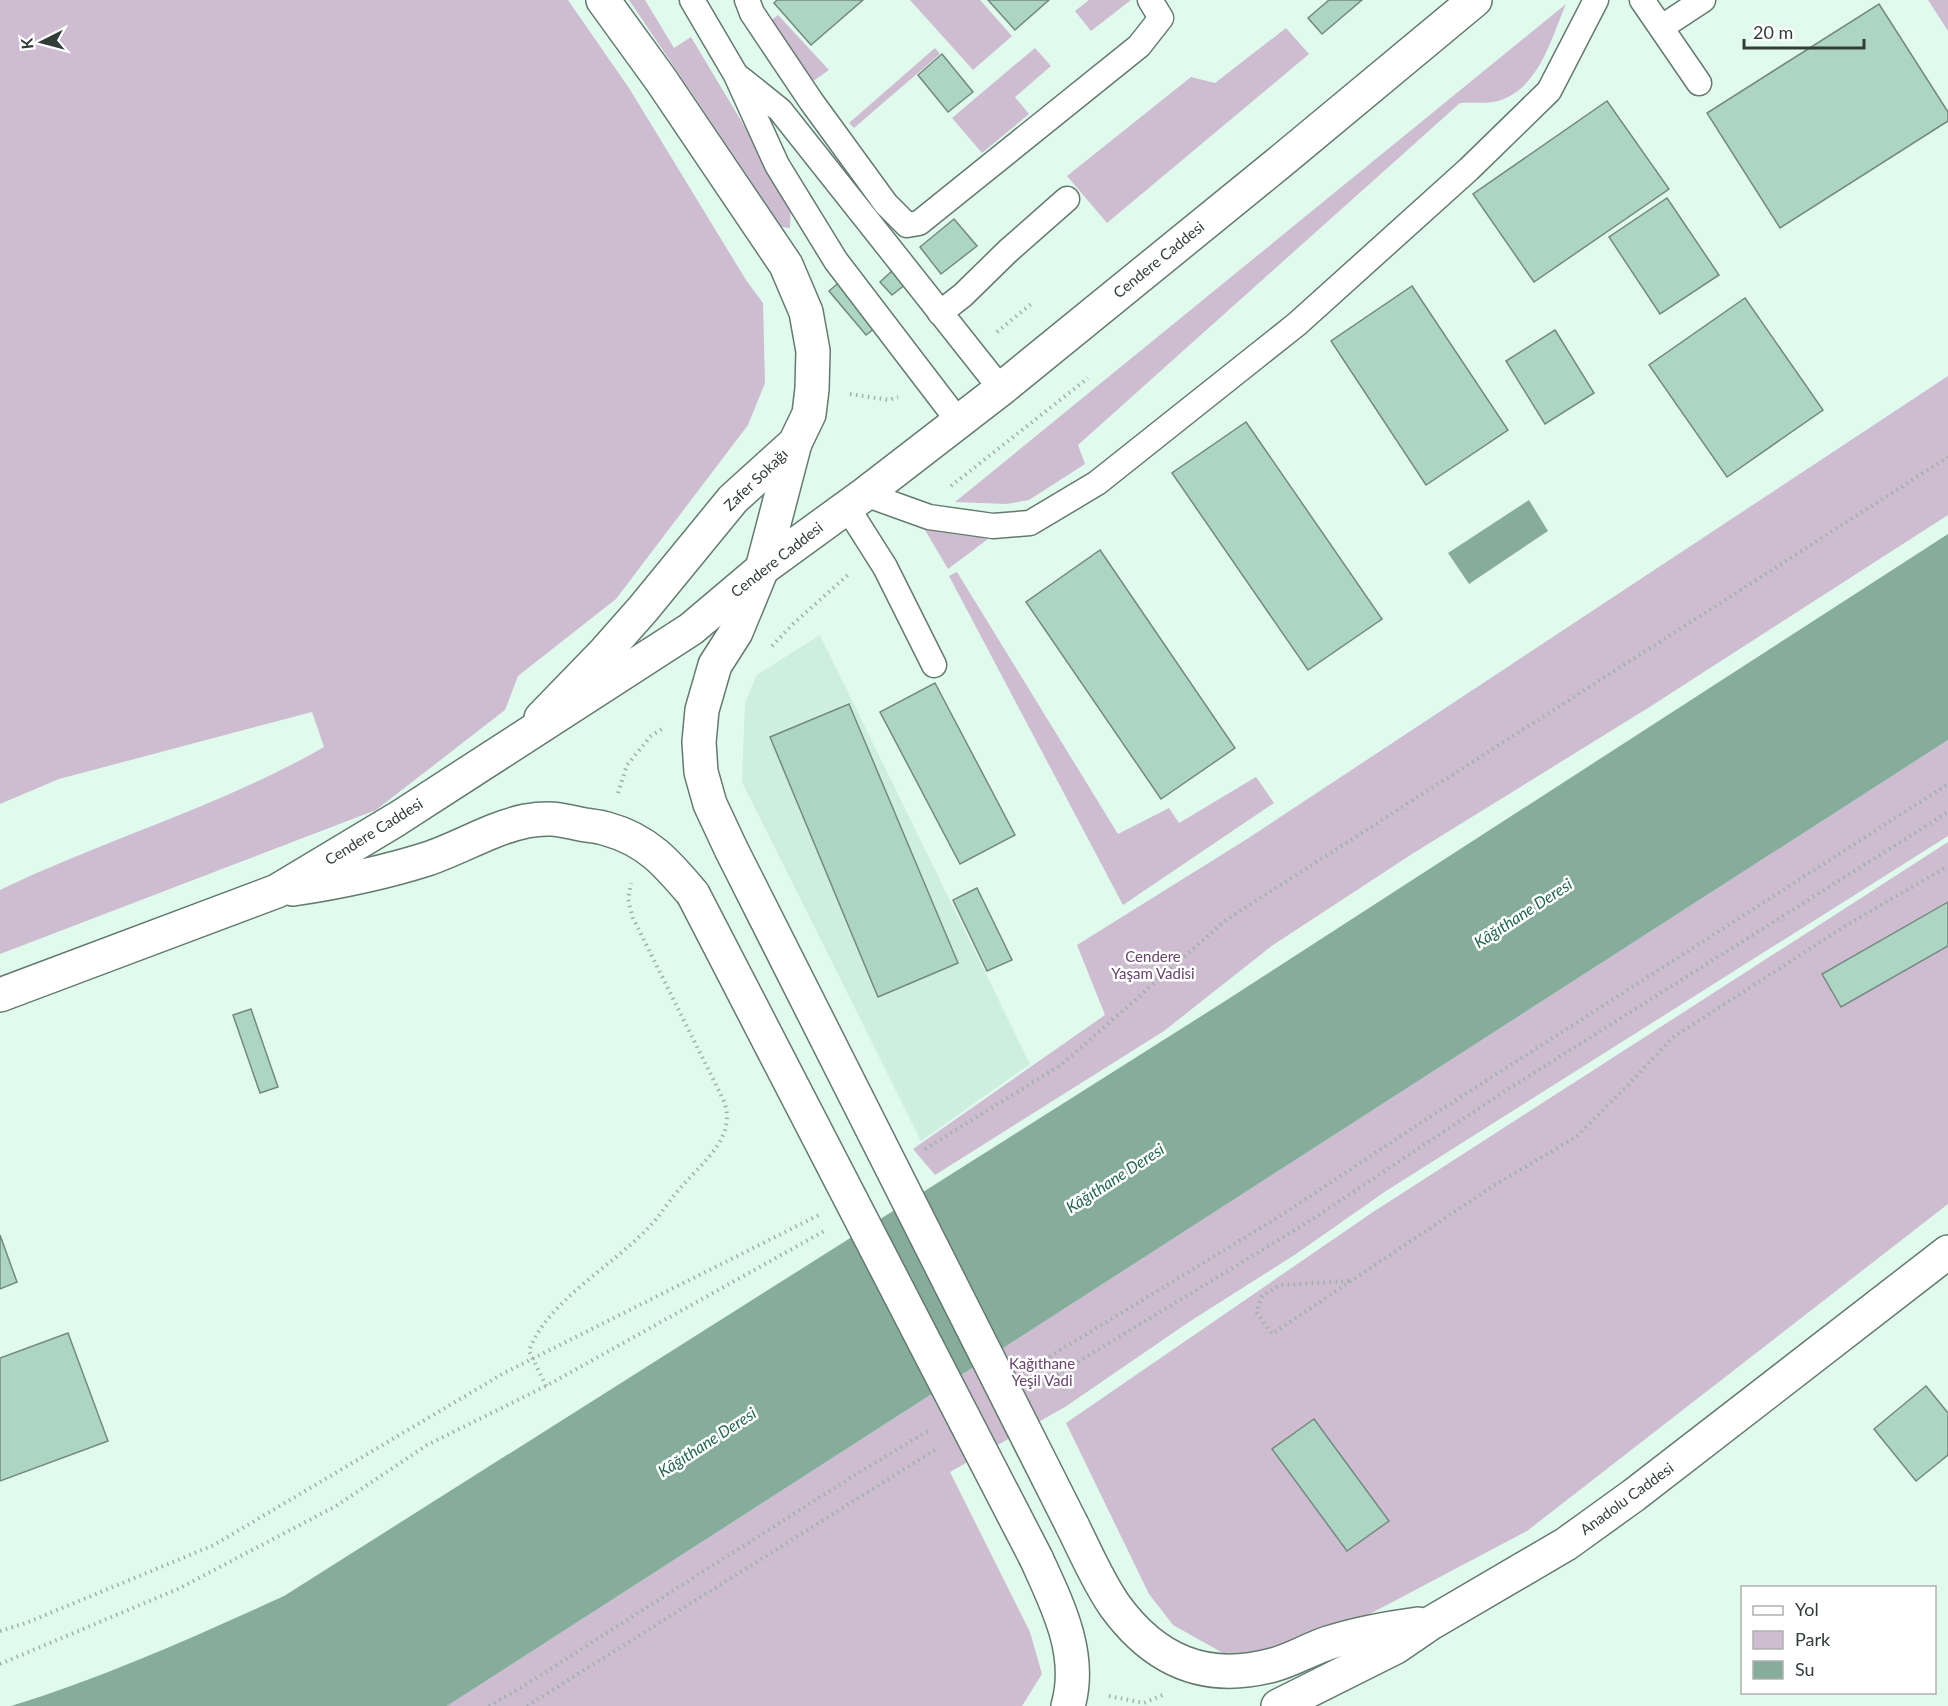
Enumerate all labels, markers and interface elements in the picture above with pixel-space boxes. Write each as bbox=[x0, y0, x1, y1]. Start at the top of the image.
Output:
north arrow bbox=[12, 12, 72, 72]
scale bar bbox=[1744, 12, 1864, 50]
text: 20 m bbox=[1753, 21, 1793, 43]
text: K bbox=[16, 36, 37, 50]
street label: Cendere Caddesi bbox=[1109, 217, 1207, 301]
street label: Zafer Sokağı bbox=[720, 445, 791, 514]
street label: Cendere Caddesi bbox=[727, 518, 826, 601]
street label: Cendere Caddesi bbox=[321, 794, 426, 868]
water label: Kâğıthane Deresi bbox=[1470, 874, 1576, 951]
park label: Cendere Yaşam Vadisi bbox=[1111, 947, 1195, 982]
water label: Kâğıthane Deresi bbox=[1062, 1139, 1168, 1216]
park label: Kağıthane Yeşil Vadi bbox=[1009, 1354, 1075, 1389]
water label: Kâğıthane Deresi bbox=[654, 1403, 760, 1480]
street label: Anadolu Caddesi bbox=[1576, 1458, 1677, 1538]
legend bbox=[1741, 1586, 1936, 1694]
text: Yol bbox=[1795, 1598, 1819, 1620]
text: Park bbox=[1795, 1628, 1831, 1650]
text: Su bbox=[1795, 1658, 1815, 1680]

